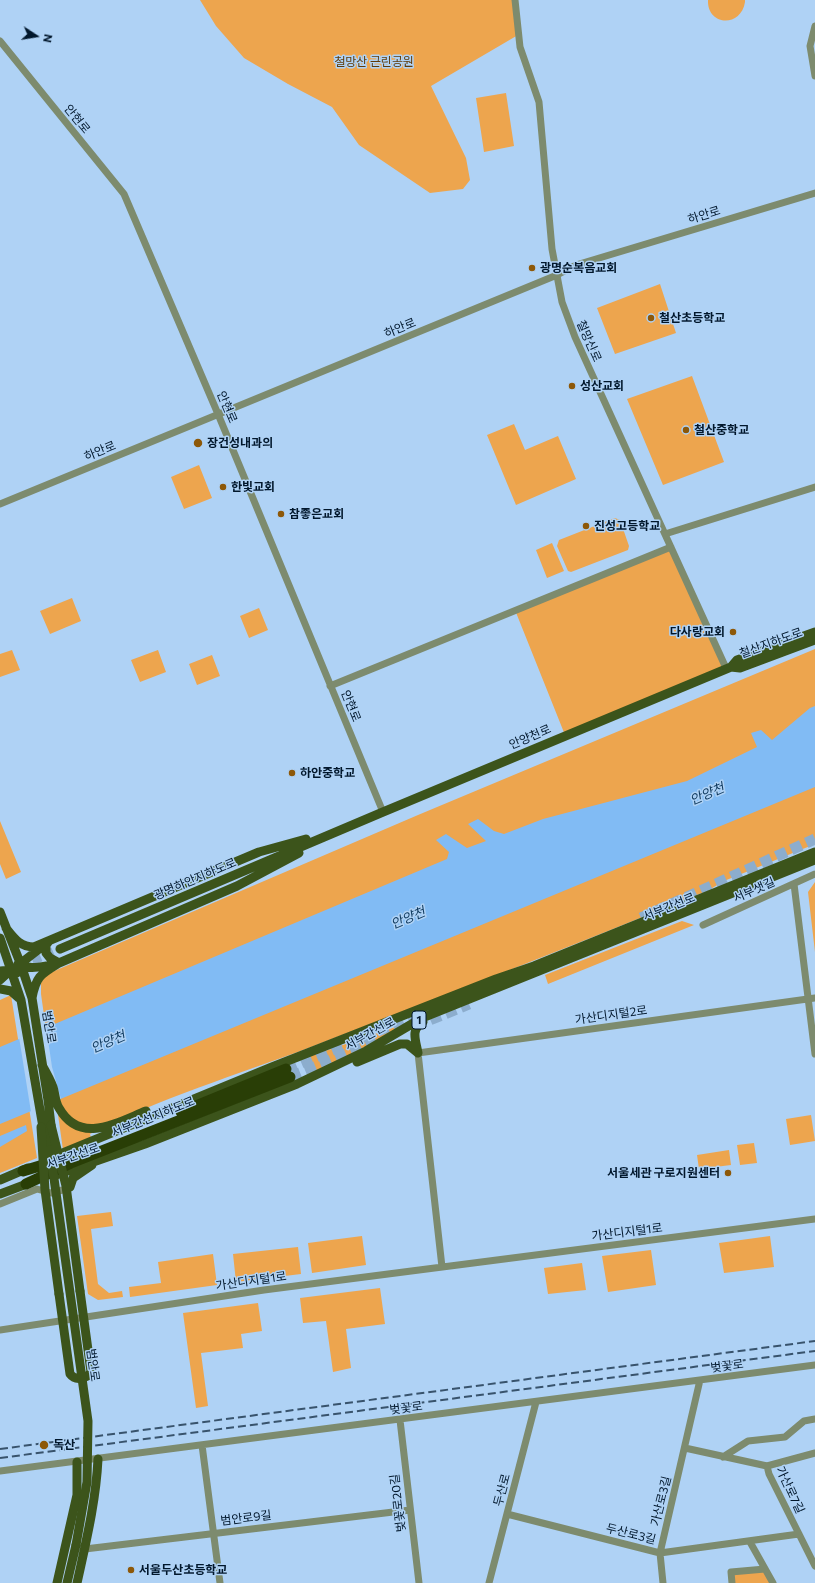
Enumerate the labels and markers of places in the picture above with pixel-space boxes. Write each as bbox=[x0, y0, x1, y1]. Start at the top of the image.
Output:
place label: 광명순복음교회 bbox=[540, 261, 617, 275]
marker: 광명순복음교회 bbox=[527, 263, 537, 273]
place label: 철산초등학교 bbox=[659, 311, 725, 325]
marker: 철산초등학교 bbox=[646, 313, 656, 323]
place label: 성산교회 bbox=[580, 379, 624, 393]
marker: 성산교회 bbox=[567, 381, 577, 391]
place label: 철산중학교 bbox=[694, 423, 749, 437]
marker: 철산중학교 bbox=[681, 425, 691, 435]
place label: 장건성내과의 bbox=[207, 436, 273, 450]
marker: 장건성내과의 bbox=[192, 437, 204, 449]
place label: 한빛교회 bbox=[231, 480, 275, 494]
marker: 한빛교회 bbox=[218, 482, 228, 492]
place label: 참좋은교회 bbox=[289, 507, 344, 521]
marker: 참좋은교회 bbox=[276, 509, 286, 519]
place label: 진성고등학교 bbox=[594, 519, 660, 533]
marker: 진성고등학교 bbox=[581, 521, 591, 531]
place label: 다사랑교회 bbox=[670, 625, 725, 639]
marker: 다사랑교회 bbox=[728, 627, 738, 637]
place label: 하안중학교 bbox=[300, 766, 355, 780]
marker: 하안중학교 bbox=[287, 768, 297, 778]
place label: 서울세관 구로지원센터 bbox=[607, 1166, 720, 1180]
marker: 서울세관 구로지원센터 bbox=[723, 1168, 733, 1178]
place label: 독산 bbox=[53, 1438, 75, 1452]
marker: 독산 bbox=[38, 1439, 50, 1451]
place label: 서울두산초등학교 bbox=[139, 1563, 227, 1577]
marker: 서울두산초등학교 bbox=[126, 1565, 136, 1575]

